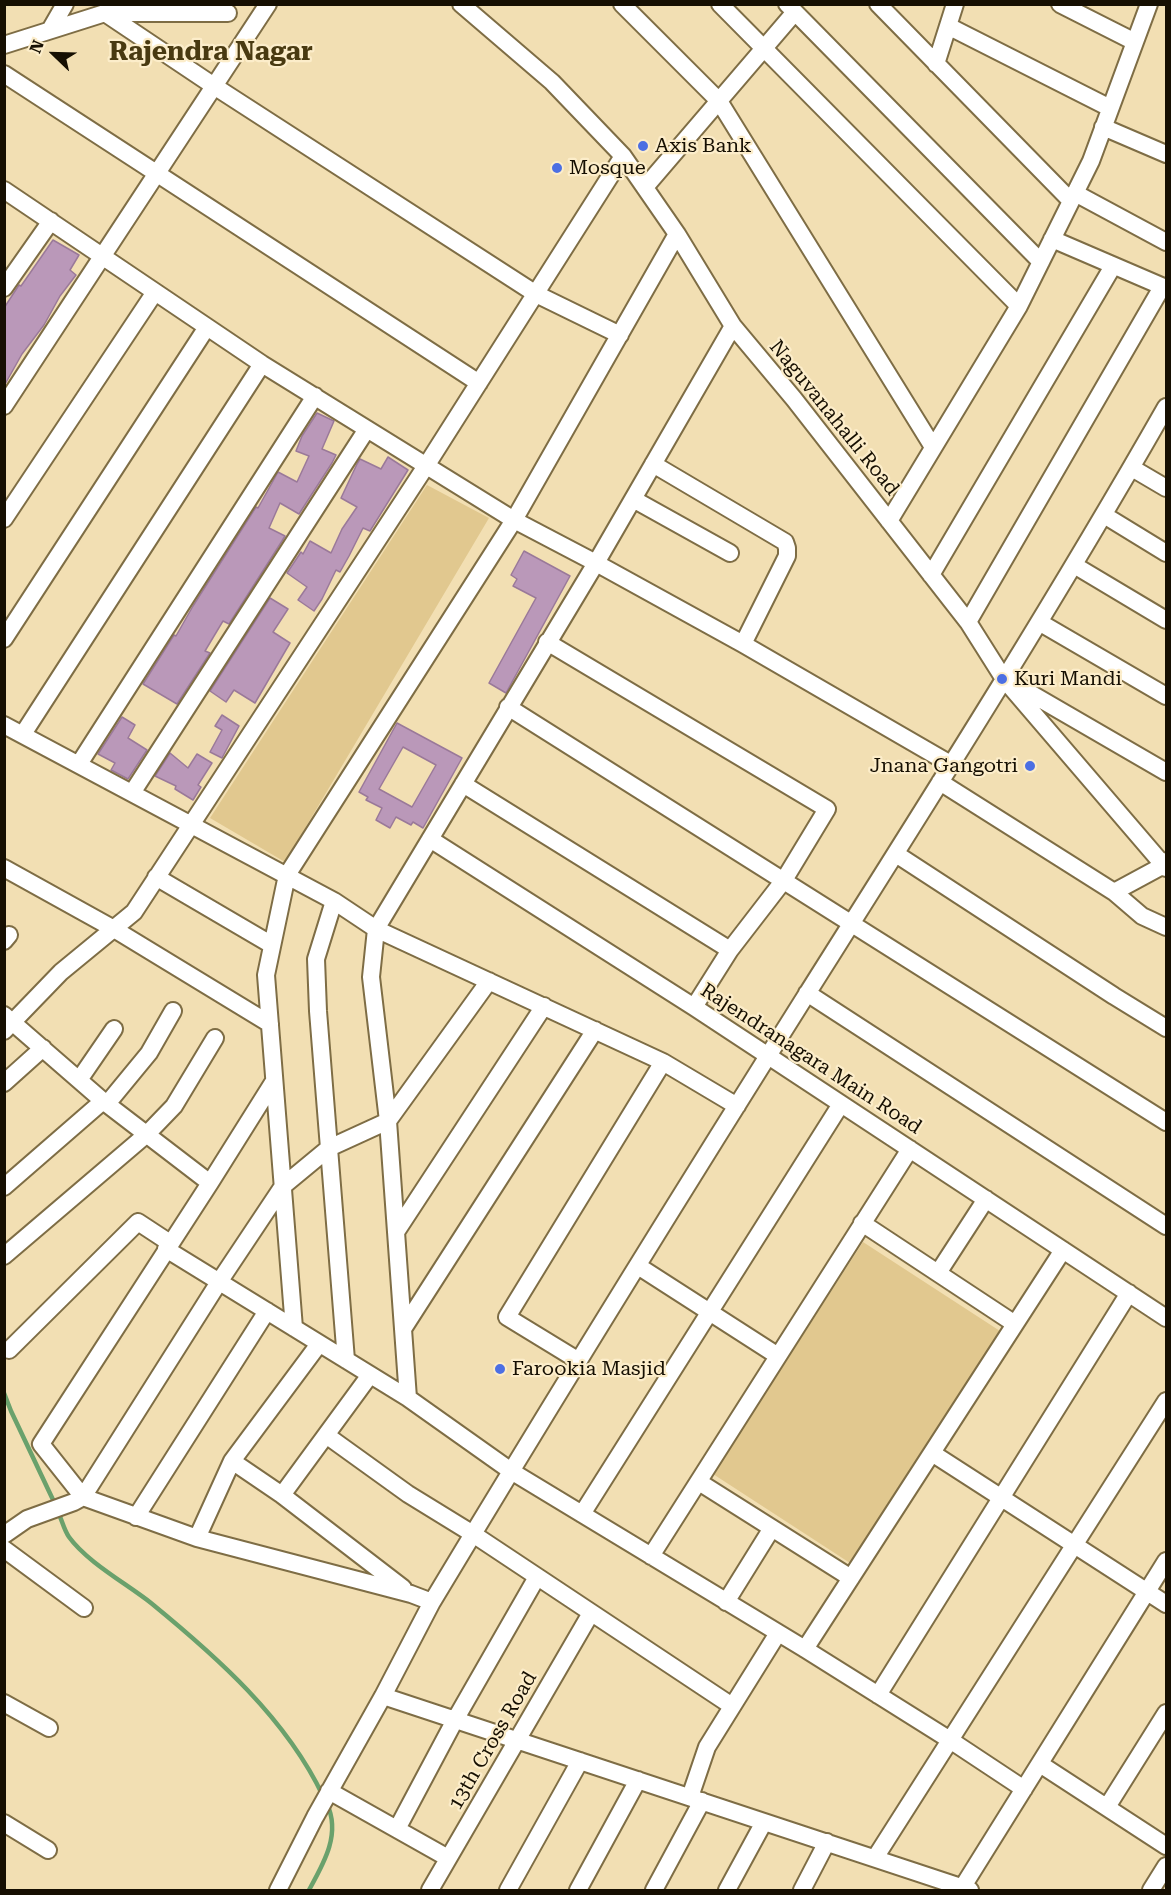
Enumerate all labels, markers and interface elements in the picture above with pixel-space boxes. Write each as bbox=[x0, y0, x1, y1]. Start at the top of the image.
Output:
north arrow bbox=[24, 24, 84, 84]
district label: Rajendra Nagar bbox=[109, 36, 313, 68]
text: N bbox=[26, 37, 48, 56]
place label: Axis Bank bbox=[655, 134, 752, 158]
marker: Axis Bank bbox=[636, 139, 650, 153]
place label: Mosque bbox=[569, 156, 646, 180]
marker: Mosque bbox=[550, 161, 564, 175]
street label: Naguvanahalli Road bbox=[764, 336, 904, 500]
place label: Kuri Mandi bbox=[1014, 667, 1122, 691]
marker: Kuri Mandi bbox=[995, 672, 1009, 686]
place label: Jnana Gangotri bbox=[870, 754, 1018, 778]
marker: Jnana Gangotri bbox=[1023, 759, 1037, 773]
street label: Rajendranagara Main Road bbox=[696, 978, 926, 1140]
place label: Farookia Masjid bbox=[512, 1357, 666, 1381]
marker: Farookia Masjid bbox=[493, 1362, 507, 1376]
street label: 13th Cross Road bbox=[444, 1668, 542, 1814]

